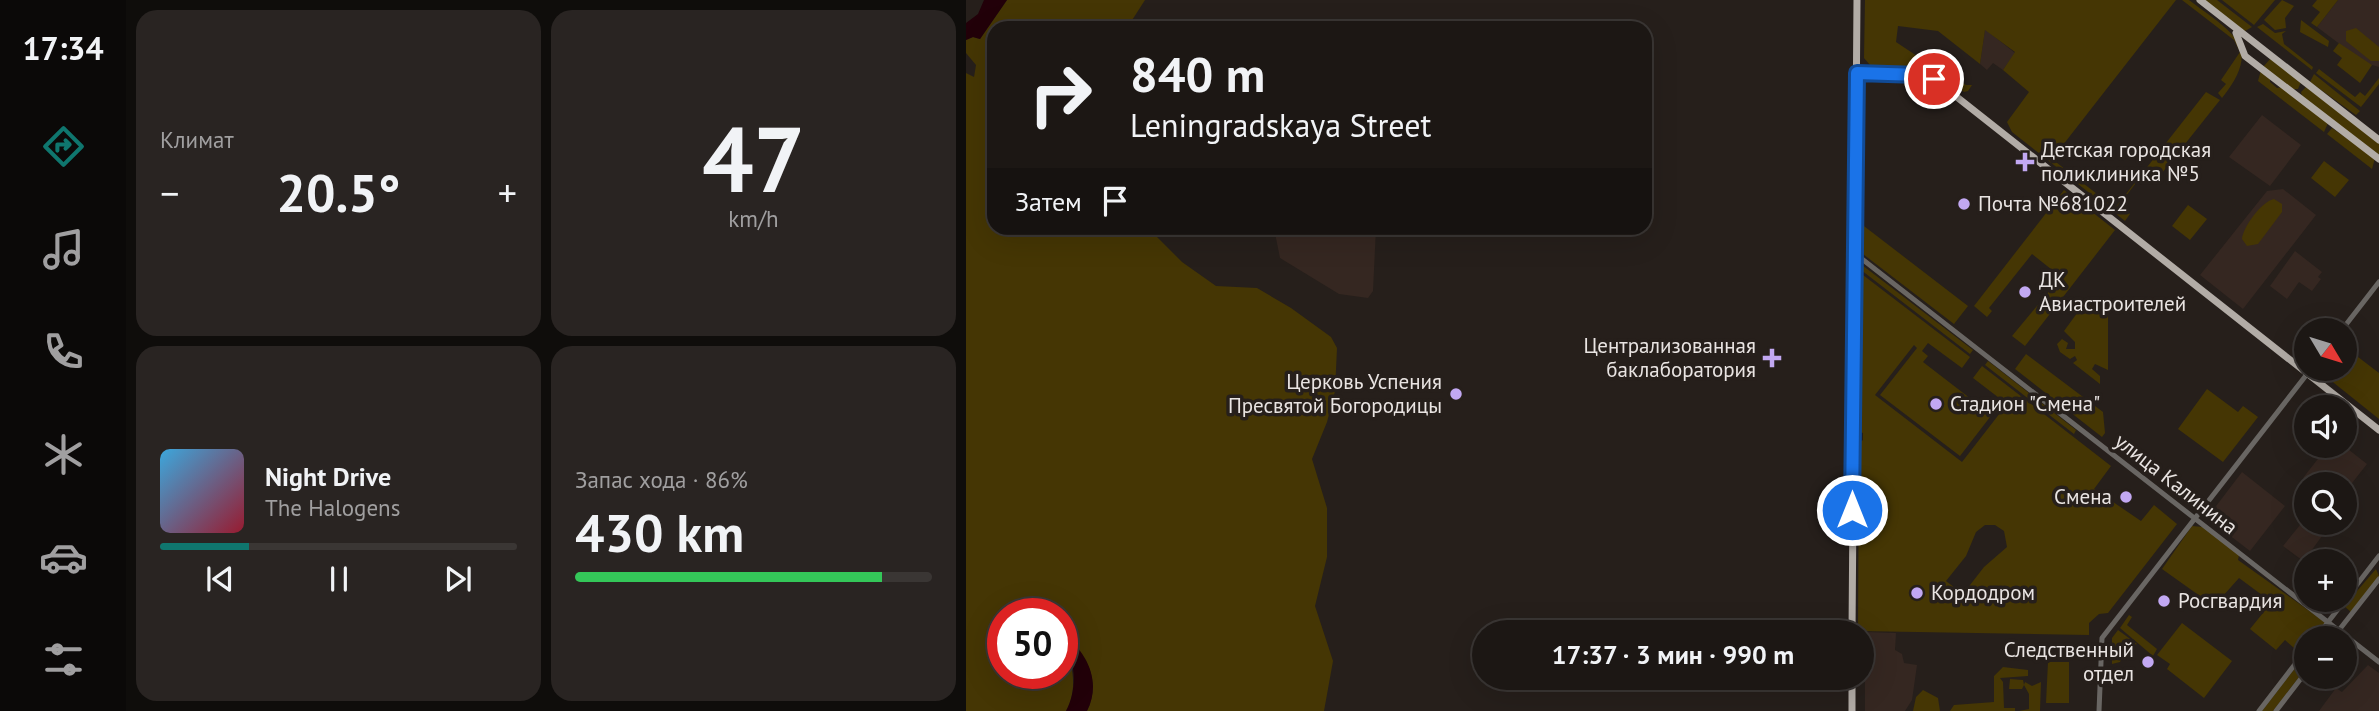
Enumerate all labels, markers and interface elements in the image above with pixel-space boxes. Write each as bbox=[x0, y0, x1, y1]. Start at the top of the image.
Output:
text: 17:34 bbox=[22, 27, 104, 69]
text: 840 m bbox=[1130, 42, 1265, 106]
icon: right bbox=[1015, 49, 1106, 140]
pin bbox=[1904, 49, 1964, 109]
icon: arrive bbox=[1915, 60, 1953, 98]
text: 47 bbox=[702, 99, 805, 217]
text: Leningradskaya Street bbox=[1130, 104, 1431, 146]
icon: directions bbox=[39, 122, 88, 171]
text: Климат bbox=[160, 125, 234, 154]
place label: Детская городская поликлиника №5 bbox=[2041, 136, 2211, 187]
marker: Детская городская поликлиника №5 bbox=[2015, 152, 2035, 172]
text: 20.5° bbox=[277, 159, 400, 226]
text: − bbox=[160, 168, 179, 217]
text: + bbox=[498, 168, 517, 217]
icon: arrive bbox=[1096, 182, 1134, 220]
text: Затем bbox=[1015, 185, 1082, 218]
place label: Почта №681022 bbox=[1978, 190, 2128, 217]
marker: Почта №681022 bbox=[1956, 196, 1972, 212]
text: km/h bbox=[728, 204, 779, 233]
icon: music bbox=[39, 225, 88, 274]
place label: ДК Авиастроителей bbox=[2039, 266, 2186, 317]
marker: ДК Авиастроителей bbox=[2017, 284, 2033, 300]
north arrow bbox=[2294, 318, 2357, 382]
map controls bbox=[2294, 318, 2357, 689]
icon: phone bbox=[39, 327, 88, 376]
place label: Централизованная баклаборатория bbox=[1583, 332, 1756, 383]
marker: Централизованная баклаборатория bbox=[1762, 348, 1782, 368]
place label: Церковь Успения Пресвятой Богородицы bbox=[1228, 368, 1442, 419]
marker: Церковь Успения Пресвятой Богородицы bbox=[1448, 386, 1464, 402]
place label: Стадион "Смена" bbox=[1950, 390, 2100, 417]
button: sound bbox=[2294, 395, 2357, 458]
marker: Стадион "Смена" bbox=[1928, 396, 1944, 412]
street label: улица Калинина bbox=[2109, 427, 2243, 540]
icon: climate bbox=[39, 430, 88, 479]
text: Night Drive bbox=[265, 460, 391, 493]
text: Запас хода · 86% bbox=[575, 465, 748, 494]
button: search bbox=[2294, 472, 2357, 535]
position arrow bbox=[1815, 473, 1889, 547]
place label: Смена bbox=[2054, 483, 2112, 510]
marker: Смена bbox=[2118, 489, 2134, 505]
text: The Halogens bbox=[265, 493, 400, 522]
text: 430 km bbox=[575, 499, 744, 566]
icon: car bbox=[39, 533, 88, 582]
button: + bbox=[2294, 549, 2357, 612]
icon: previous bbox=[201, 560, 239, 598]
icon: pause bbox=[320, 560, 358, 598]
icon: next bbox=[439, 560, 477, 598]
place label: Кордодром bbox=[1931, 579, 2035, 606]
marker: Кордодром bbox=[1909, 585, 1925, 601]
place label: Росгвардия bbox=[2178, 587, 2282, 614]
marker: Росгвардия bbox=[2156, 593, 2172, 609]
speed limit sign: 50 bbox=[987, 598, 1078, 689]
button: − bbox=[2294, 626, 2357, 689]
icon: filters bbox=[39, 635, 88, 684]
place label: Следственный отдел bbox=[2004, 636, 2134, 687]
text: 17:37 · 3 мин · 990 m bbox=[1552, 638, 1794, 671]
marker: Следственный отдел bbox=[2140, 654, 2156, 670]

